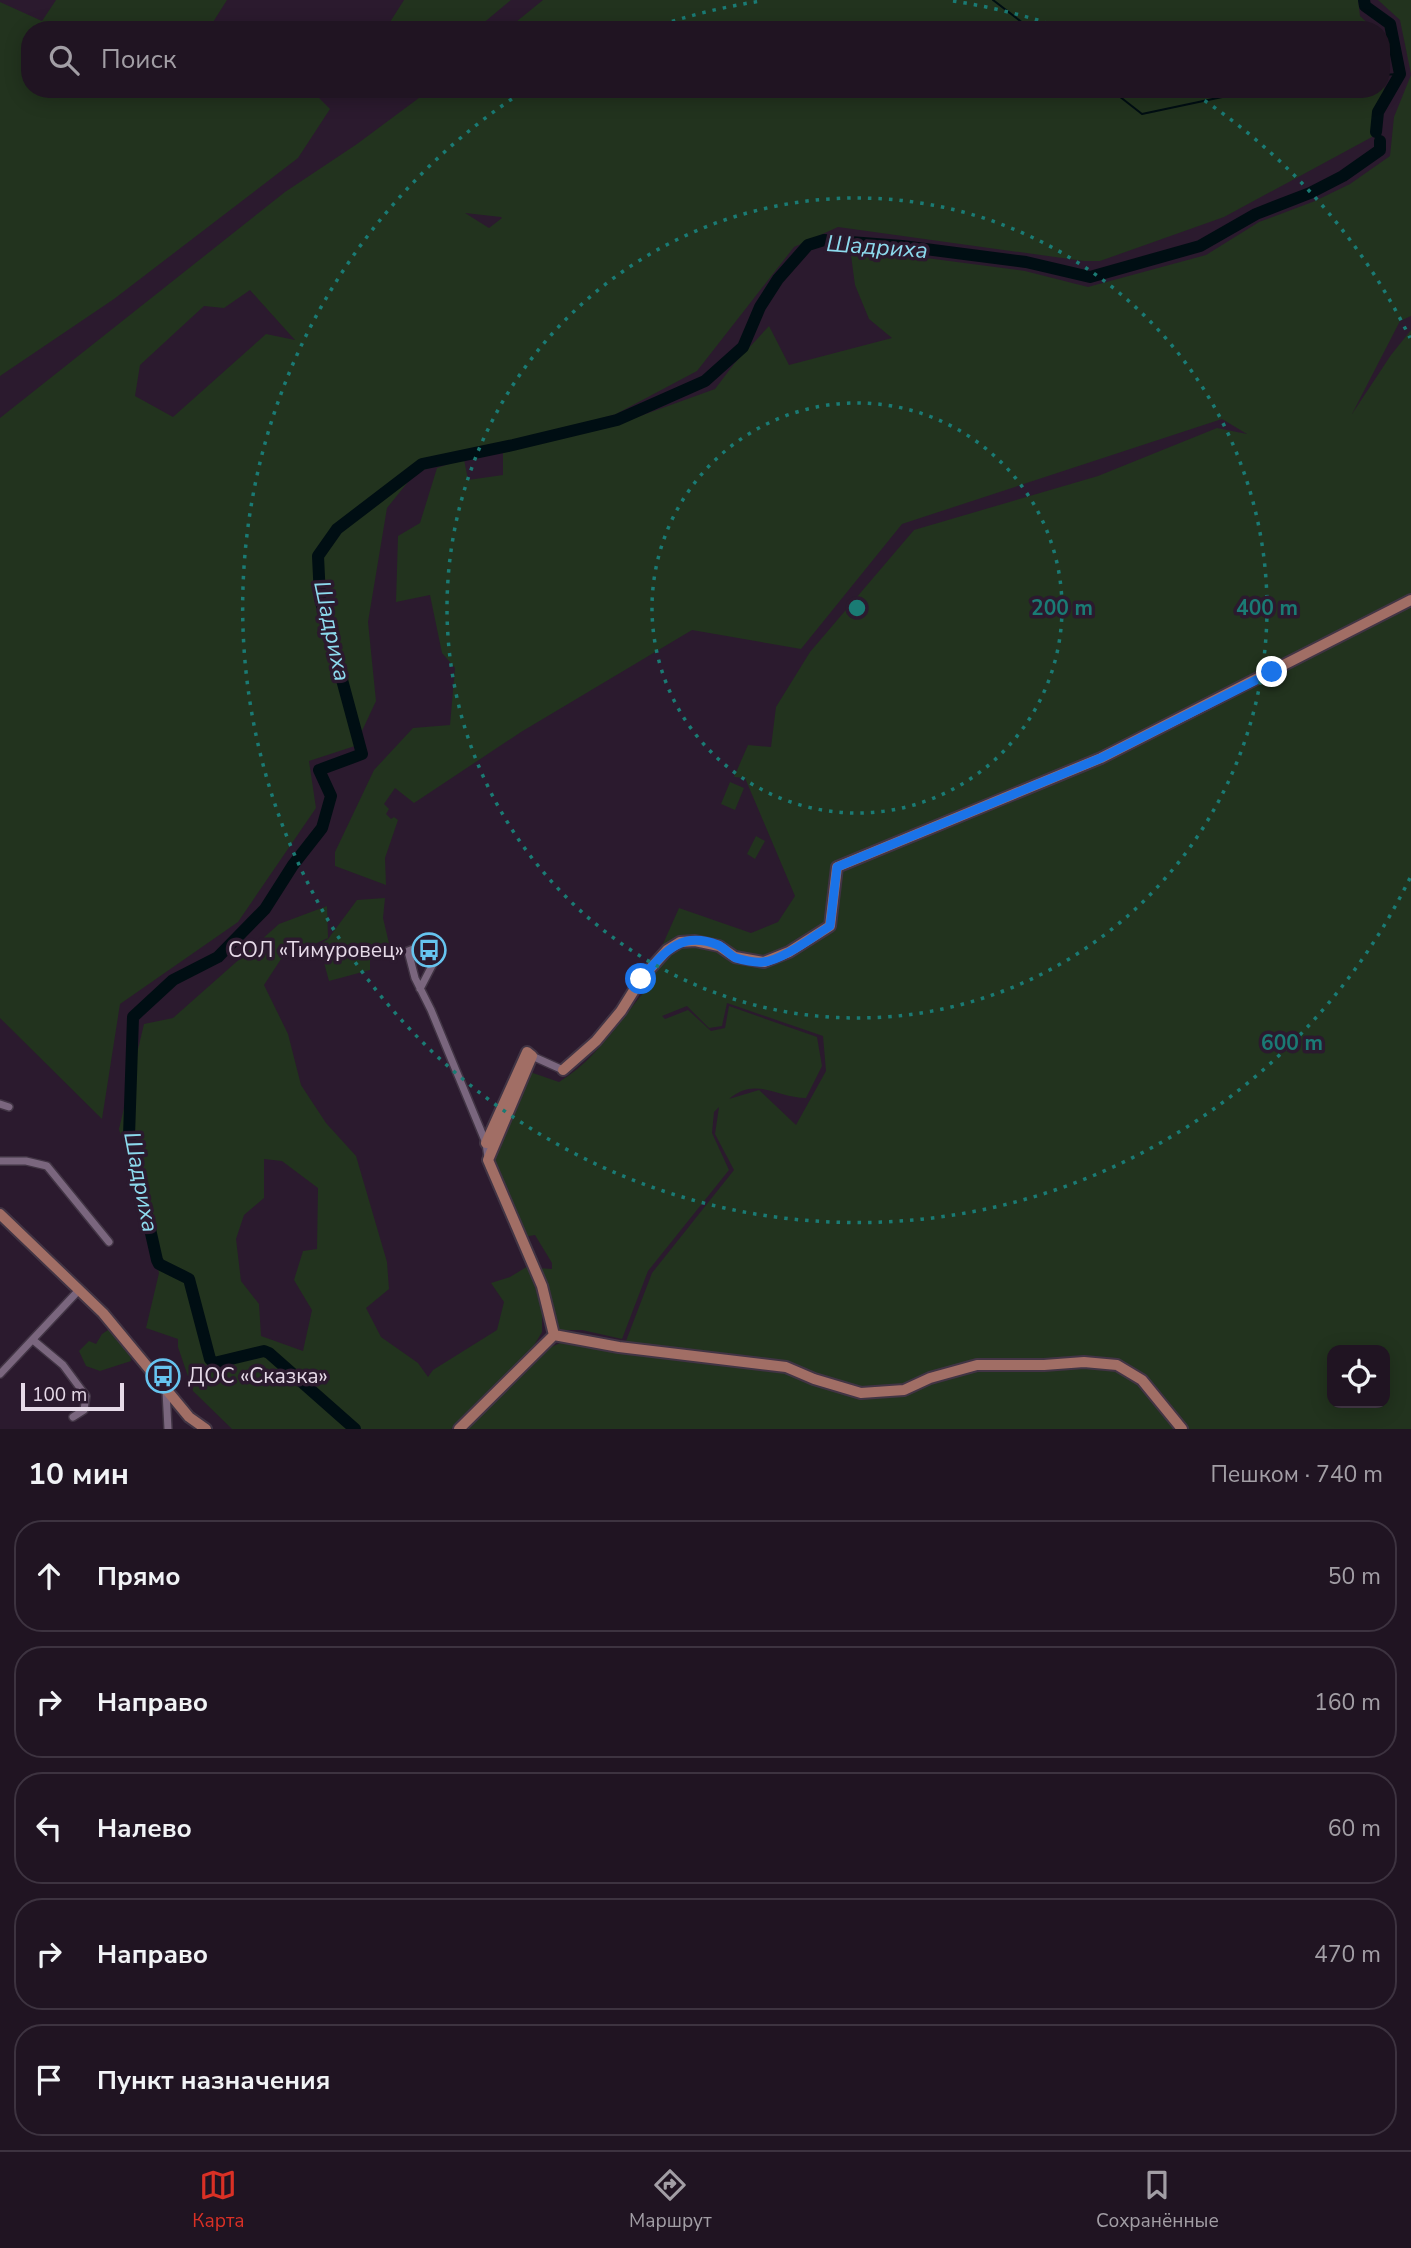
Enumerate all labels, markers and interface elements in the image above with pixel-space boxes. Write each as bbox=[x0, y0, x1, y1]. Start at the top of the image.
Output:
search box bbox=[21, 21, 1390, 98]
icon: search bbox=[45, 41, 83, 79]
text: Поиск bbox=[101, 42, 177, 77]
water label: Шадриха bbox=[825, 228, 929, 266]
water label: Шадриха bbox=[306, 578, 358, 684]
text: 200 m bbox=[1031, 594, 1093, 622]
text: 400 m bbox=[1236, 594, 1298, 622]
centre of rings bbox=[845, 596, 869, 620]
route end bbox=[1256, 656, 1287, 687]
bus stop icon: СОЛ «Тимуровец» bbox=[410, 931, 448, 969]
place label: СОЛ «Тимуровец» bbox=[228, 936, 404, 964]
route start bbox=[625, 963, 656, 994]
text: 600 m bbox=[1261, 1029, 1323, 1057]
water label: Шадриха bbox=[116, 1129, 166, 1235]
map controls bbox=[1327, 1345, 1390, 1408]
button: locate bbox=[1327, 1345, 1390, 1408]
bus stop icon: ДОС «Сказка» bbox=[144, 1357, 182, 1395]
place label: ДОС «Сказка» bbox=[188, 1362, 328, 1390]
scale bar bbox=[21, 1380, 124, 1412]
text: 100 m bbox=[32, 1382, 87, 1408]
text: 10 мин bbox=[28, 1454, 129, 1495]
text: Пешком · 740 m bbox=[1210, 1459, 1383, 1490]
icon: ahead bbox=[30, 1557, 68, 1595]
text: Прямо bbox=[97, 1559, 181, 1594]
text: 50 m bbox=[1328, 1561, 1381, 1592]
icon: right bbox=[30, 1683, 68, 1721]
text: Направо bbox=[97, 1685, 208, 1720]
text: 160 m bbox=[1314, 1687, 1381, 1718]
icon: left bbox=[30, 1809, 68, 1847]
text: Налево bbox=[97, 1811, 192, 1846]
text: 60 m bbox=[1328, 1813, 1381, 1844]
icon: right bbox=[30, 1935, 68, 1973]
text: Направо bbox=[97, 1937, 208, 1972]
text: 470 m bbox=[1314, 1939, 1381, 1970]
icon: arrive bbox=[30, 2061, 68, 2099]
text: Пункт назначения bbox=[97, 2063, 330, 2098]
tab: Карта bbox=[192, 2166, 245, 2234]
tab: Маршрут bbox=[629, 2166, 712, 2234]
tab: Сохранённые bbox=[1096, 2166, 1219, 2234]

